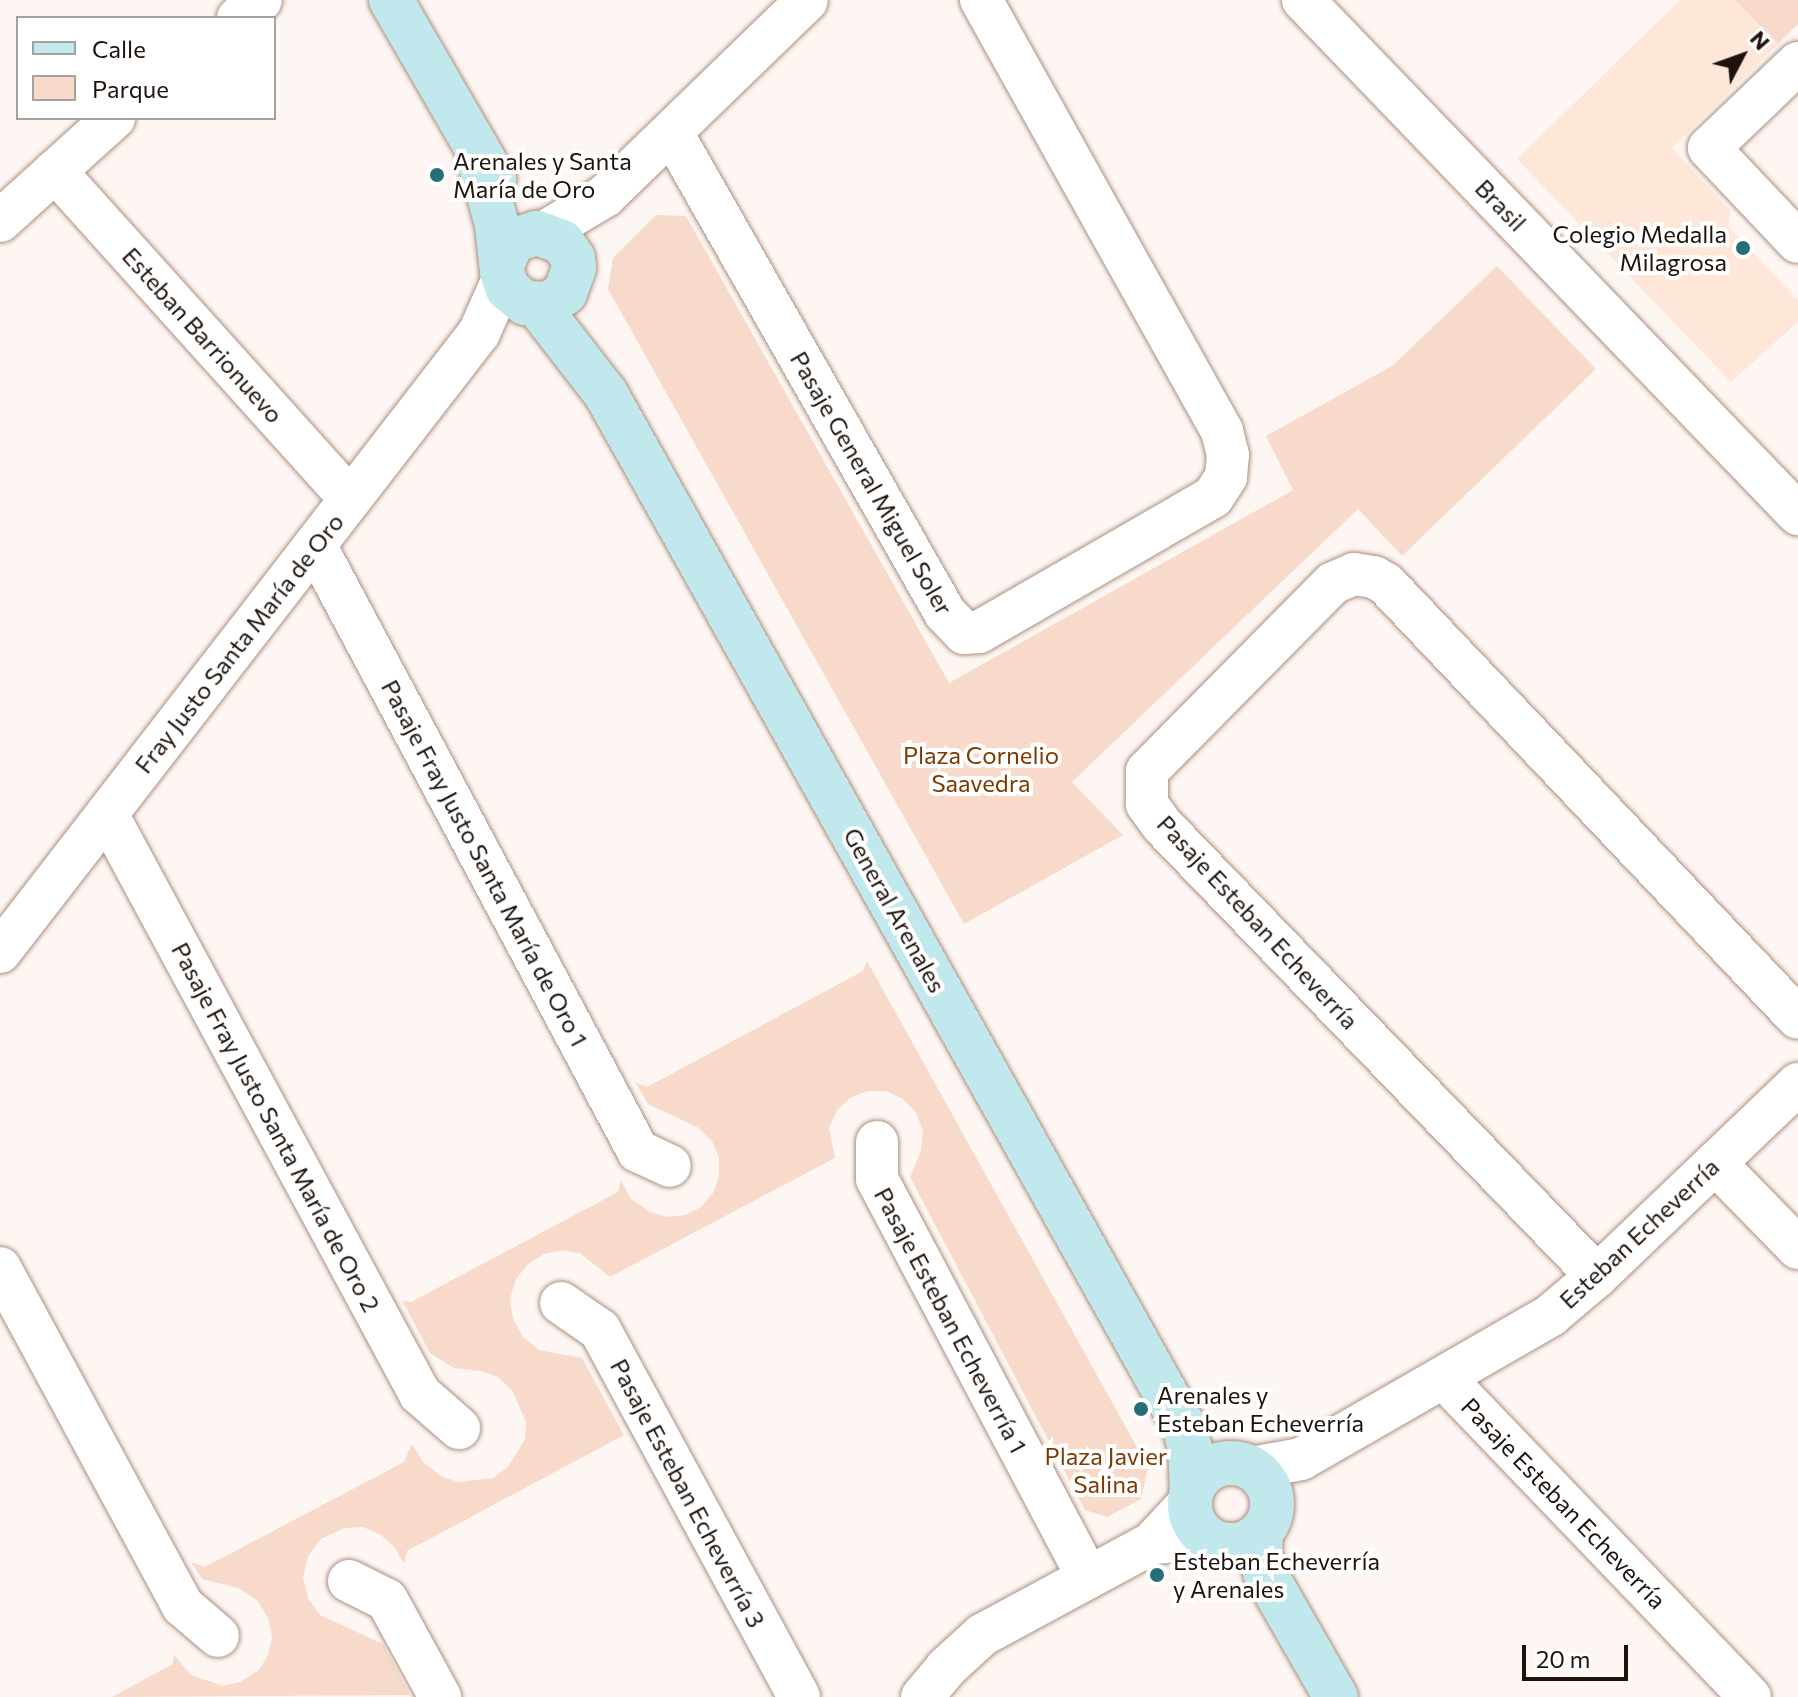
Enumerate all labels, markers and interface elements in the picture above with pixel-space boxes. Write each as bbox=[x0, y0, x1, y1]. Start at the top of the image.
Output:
legend bbox=[16, 16, 276, 120]
north arrow bbox=[1702, 16, 1782, 96]
text: N bbox=[1745, 25, 1776, 55]
text: Calle bbox=[92, 34, 146, 63]
text: Parque bbox=[92, 74, 169, 103]
place label: Arenales y Santa María de Oro bbox=[453, 147, 632, 203]
marker: Arenales y Santa María de Oro bbox=[428, 166, 446, 184]
street label: Brasil bbox=[1470, 173, 1532, 237]
place label: Colegio Medalla Milagrosa bbox=[1553, 220, 1727, 276]
marker: Colegio Medalla Milagrosa bbox=[1734, 239, 1752, 257]
street label: Esteban Barrionuevo bbox=[117, 241, 289, 429]
street label: Pasaje General Miguel Soler bbox=[785, 346, 959, 620]
street label: Fray Justo Santa María de Oro bbox=[129, 507, 349, 779]
street label: Pasaje Fray Justo Santa María de Oro 1 bbox=[376, 675, 594, 1051]
park label: Plaza Cornelio Saavedra bbox=[903, 741, 1059, 797]
street label: Pasaje Esteban Echeverría bbox=[1151, 809, 1365, 1035]
street label: General Arenales bbox=[838, 823, 952, 997]
street label: Pasaje Fray Justo Santa María de Oro 2 bbox=[166, 937, 386, 1317]
street label: Esteban Echeverría bbox=[1553, 1152, 1725, 1314]
street label: Pasaje Esteban Echeverría 1 bbox=[869, 1182, 1033, 1458]
street label: Pasaje Esteban Echeverría 3 bbox=[605, 1354, 771, 1632]
place label: Arenales y Esteban Echeverría bbox=[1157, 1381, 1364, 1437]
street label: Pasaje Esteban Echeverría bbox=[1456, 1392, 1672, 1614]
marker: Arenales y Esteban Echeverría bbox=[1132, 1400, 1150, 1418]
park label: Plaza Javier Salina bbox=[1045, 1442, 1167, 1498]
place label: Esteban Echeverría y Arenales bbox=[1173, 1547, 1380, 1603]
marker: Esteban Echeverría y Arenales bbox=[1148, 1566, 1166, 1584]
scale bar bbox=[1526, 1629, 1632, 1679]
text: 20 m bbox=[1536, 1644, 1590, 1673]

